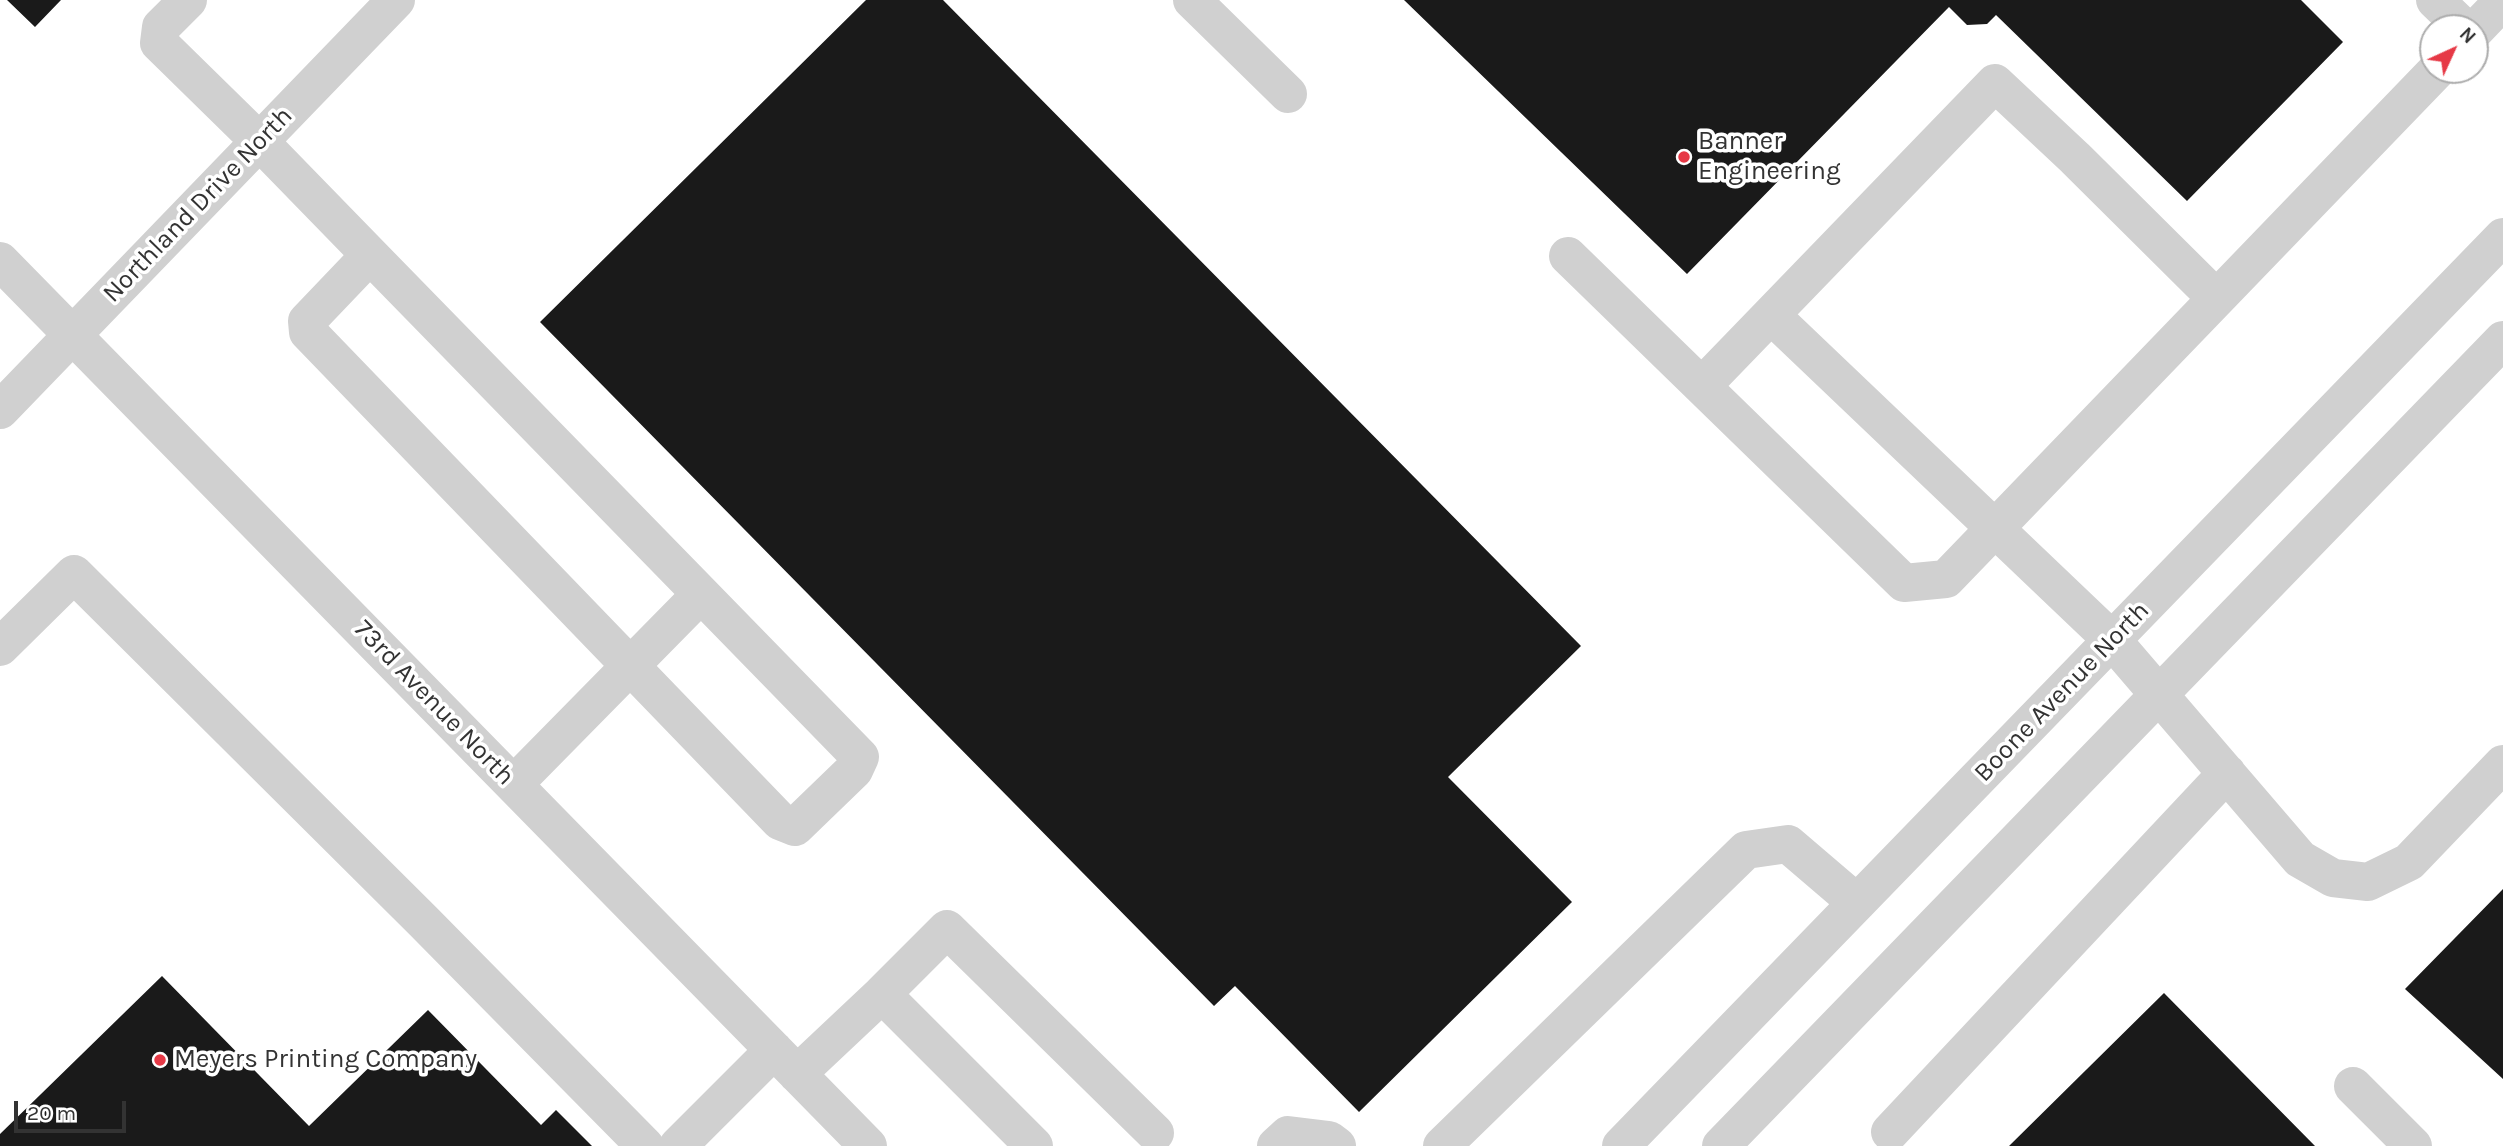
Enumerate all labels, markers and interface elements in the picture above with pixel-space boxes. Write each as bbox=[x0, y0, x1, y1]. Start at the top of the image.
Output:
north arrow bbox=[2419, 14, 2489, 84]
text: N bbox=[2455, 23, 2480, 48]
street label: Northland Drive North bbox=[97, 101, 299, 309]
place label: Banner Engineering bbox=[1698, 126, 1841, 188]
marker: Banner Engineering bbox=[1676, 149, 1692, 165]
street label: Boone Avenue North bbox=[1968, 595, 2156, 789]
street label: 73rd Avenue North bbox=[347, 614, 521, 792]
place label: Meyers Printing Company bbox=[174, 1044, 477, 1076]
marker: Meyers Printing Company bbox=[152, 1052, 168, 1068]
scale bar bbox=[18, 1086, 130, 1130]
text: 20 m bbox=[27, 1101, 76, 1125]

